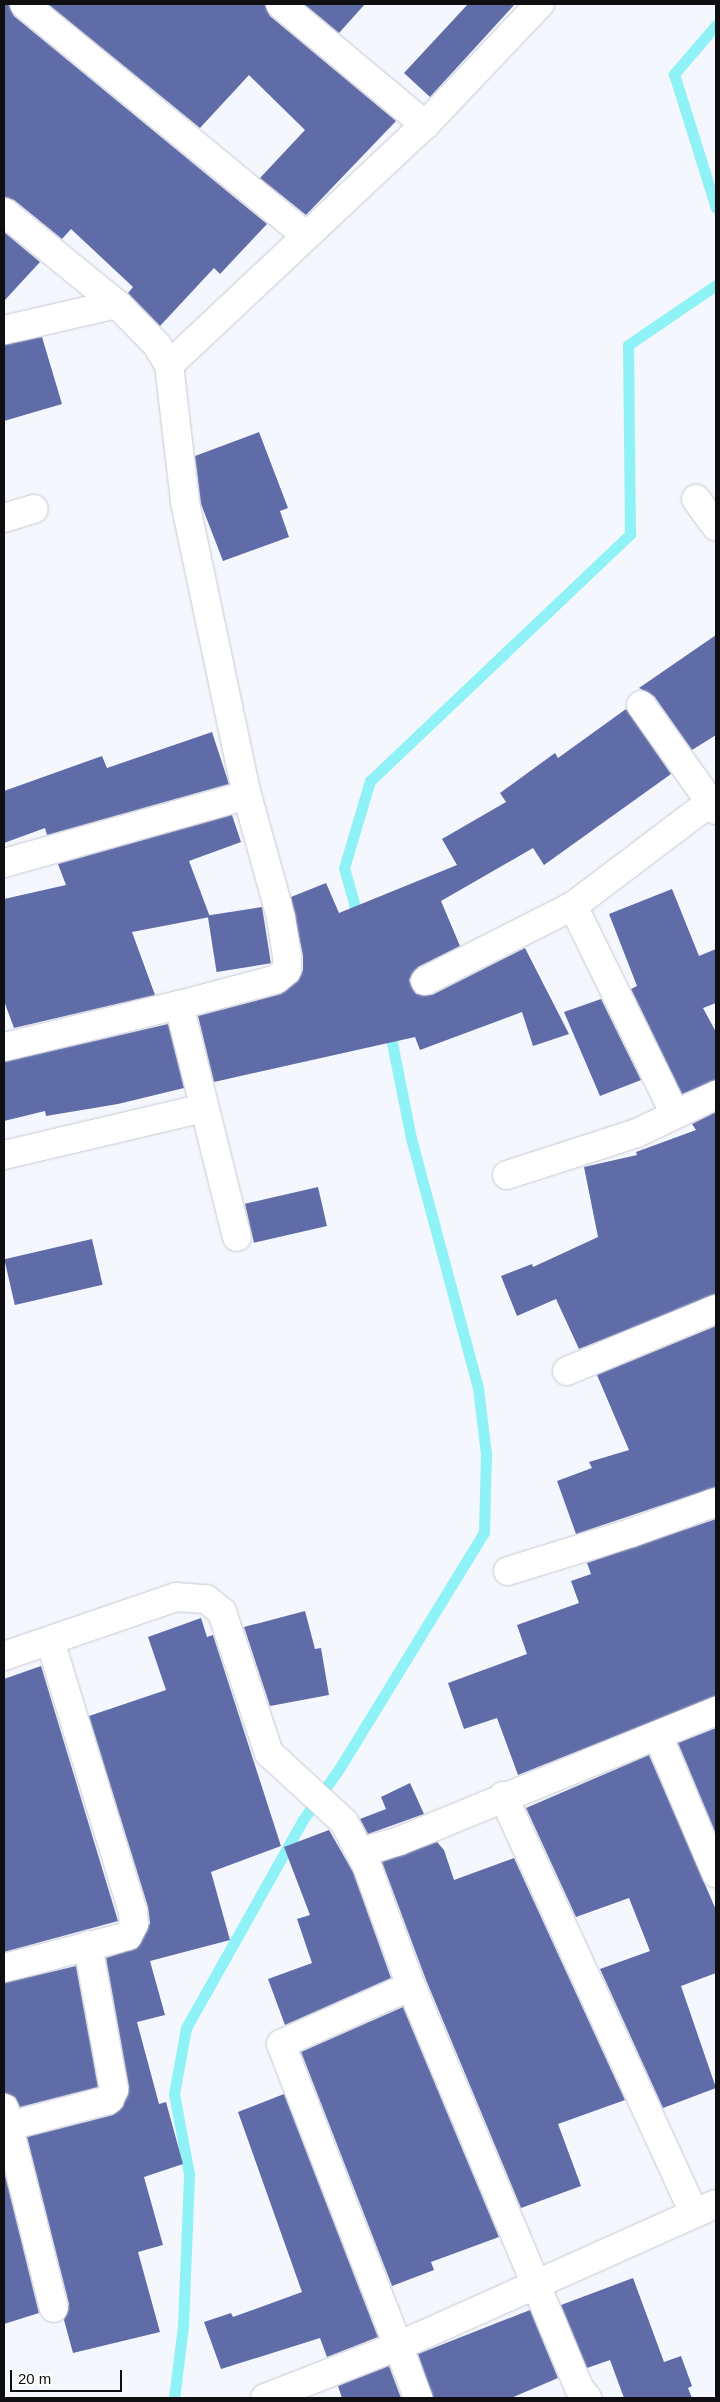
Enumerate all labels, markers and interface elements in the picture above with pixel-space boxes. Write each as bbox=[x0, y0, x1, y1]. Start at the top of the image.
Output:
scale bar bbox=[12, 2360, 125, 2392]
text: 20 m bbox=[18, 2370, 51, 2387]

